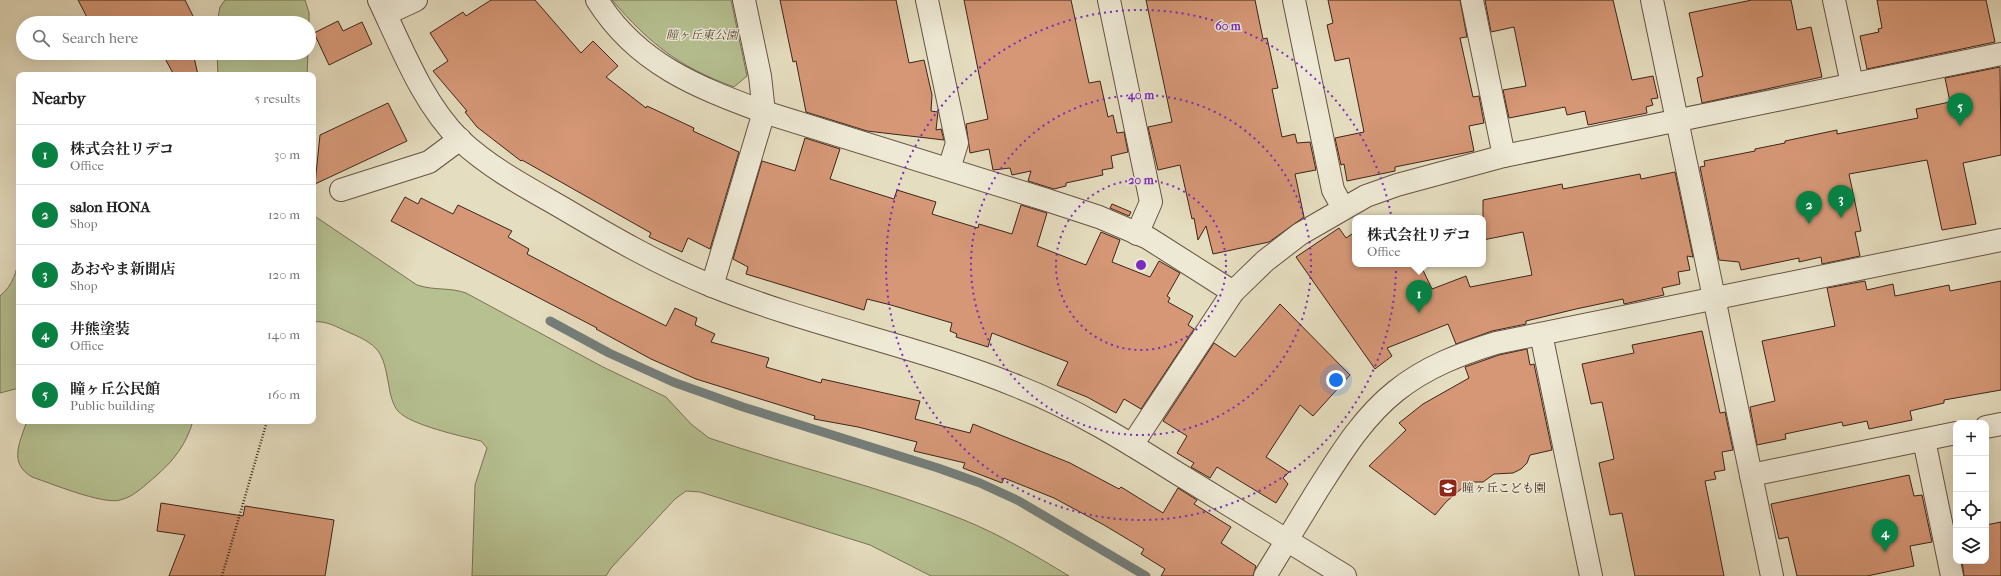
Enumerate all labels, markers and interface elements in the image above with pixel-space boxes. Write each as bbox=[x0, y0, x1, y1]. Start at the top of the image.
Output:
search box bbox=[16, 16, 316, 60]
text: 60 m bbox=[1215, 19, 1242, 33]
icon: search bbox=[30, 27, 52, 49]
park label: 瞳ヶ丘東公園 bbox=[666, 28, 740, 42]
text: Search here bbox=[62, 29, 138, 47]
text: Nearby bbox=[32, 88, 86, 108]
text: 40 m bbox=[1127, 88, 1155, 103]
text: 5 results bbox=[255, 91, 300, 106]
pin: 5 bbox=[1947, 93, 1973, 126]
text: 株式会社リデコ bbox=[70, 140, 174, 158]
text: 1 bbox=[43, 147, 47, 162]
text: 30 m bbox=[274, 147, 300, 162]
text: Office bbox=[70, 158, 104, 173]
text: 20 m bbox=[1128, 173, 1155, 187]
pin: 3 bbox=[1828, 185, 1854, 218]
pin: 2 bbox=[1796, 191, 1822, 224]
text: salon HONA bbox=[70, 198, 150, 216]
text: 2 bbox=[42, 207, 48, 222]
text: 120 m bbox=[268, 207, 300, 222]
popup bbox=[1352, 215, 1486, 267]
text: Shop bbox=[70, 216, 98, 231]
text: 株式会社リデコ bbox=[1367, 226, 1471, 244]
text: Office bbox=[1367, 244, 1401, 259]
centre of rings bbox=[1134, 258, 1148, 272]
text: あおやま新聞店 bbox=[70, 260, 175, 278]
text: 3 bbox=[42, 267, 48, 282]
text: 120 m bbox=[268, 267, 300, 282]
text: Shop bbox=[70, 278, 98, 293]
pin: 1 bbox=[1406, 280, 1432, 313]
text: 井熊塗装 bbox=[70, 320, 130, 338]
text: 4 bbox=[41, 327, 49, 342]
text: 140 m bbox=[267, 327, 300, 342]
text: Office bbox=[70, 338, 104, 353]
your location bbox=[1326, 370, 1346, 390]
text: 瞳ヶ丘公民館 bbox=[70, 380, 160, 398]
text: 5 bbox=[42, 387, 48, 402]
text: 160 m bbox=[268, 387, 300, 402]
text: Public building bbox=[70, 398, 155, 413]
map controls bbox=[1953, 420, 1989, 564]
button: + bbox=[1953, 420, 1989, 456]
button: − bbox=[1953, 456, 1989, 492]
school or university icon: 瞳ヶ丘こども園 bbox=[1437, 477, 1459, 499]
place label: 瞳ヶ丘こども園 bbox=[1462, 481, 1546, 495]
button: locate bbox=[1953, 492, 1989, 528]
pin: 4 bbox=[1872, 519, 1898, 552]
button: layers bbox=[1953, 528, 1989, 564]

